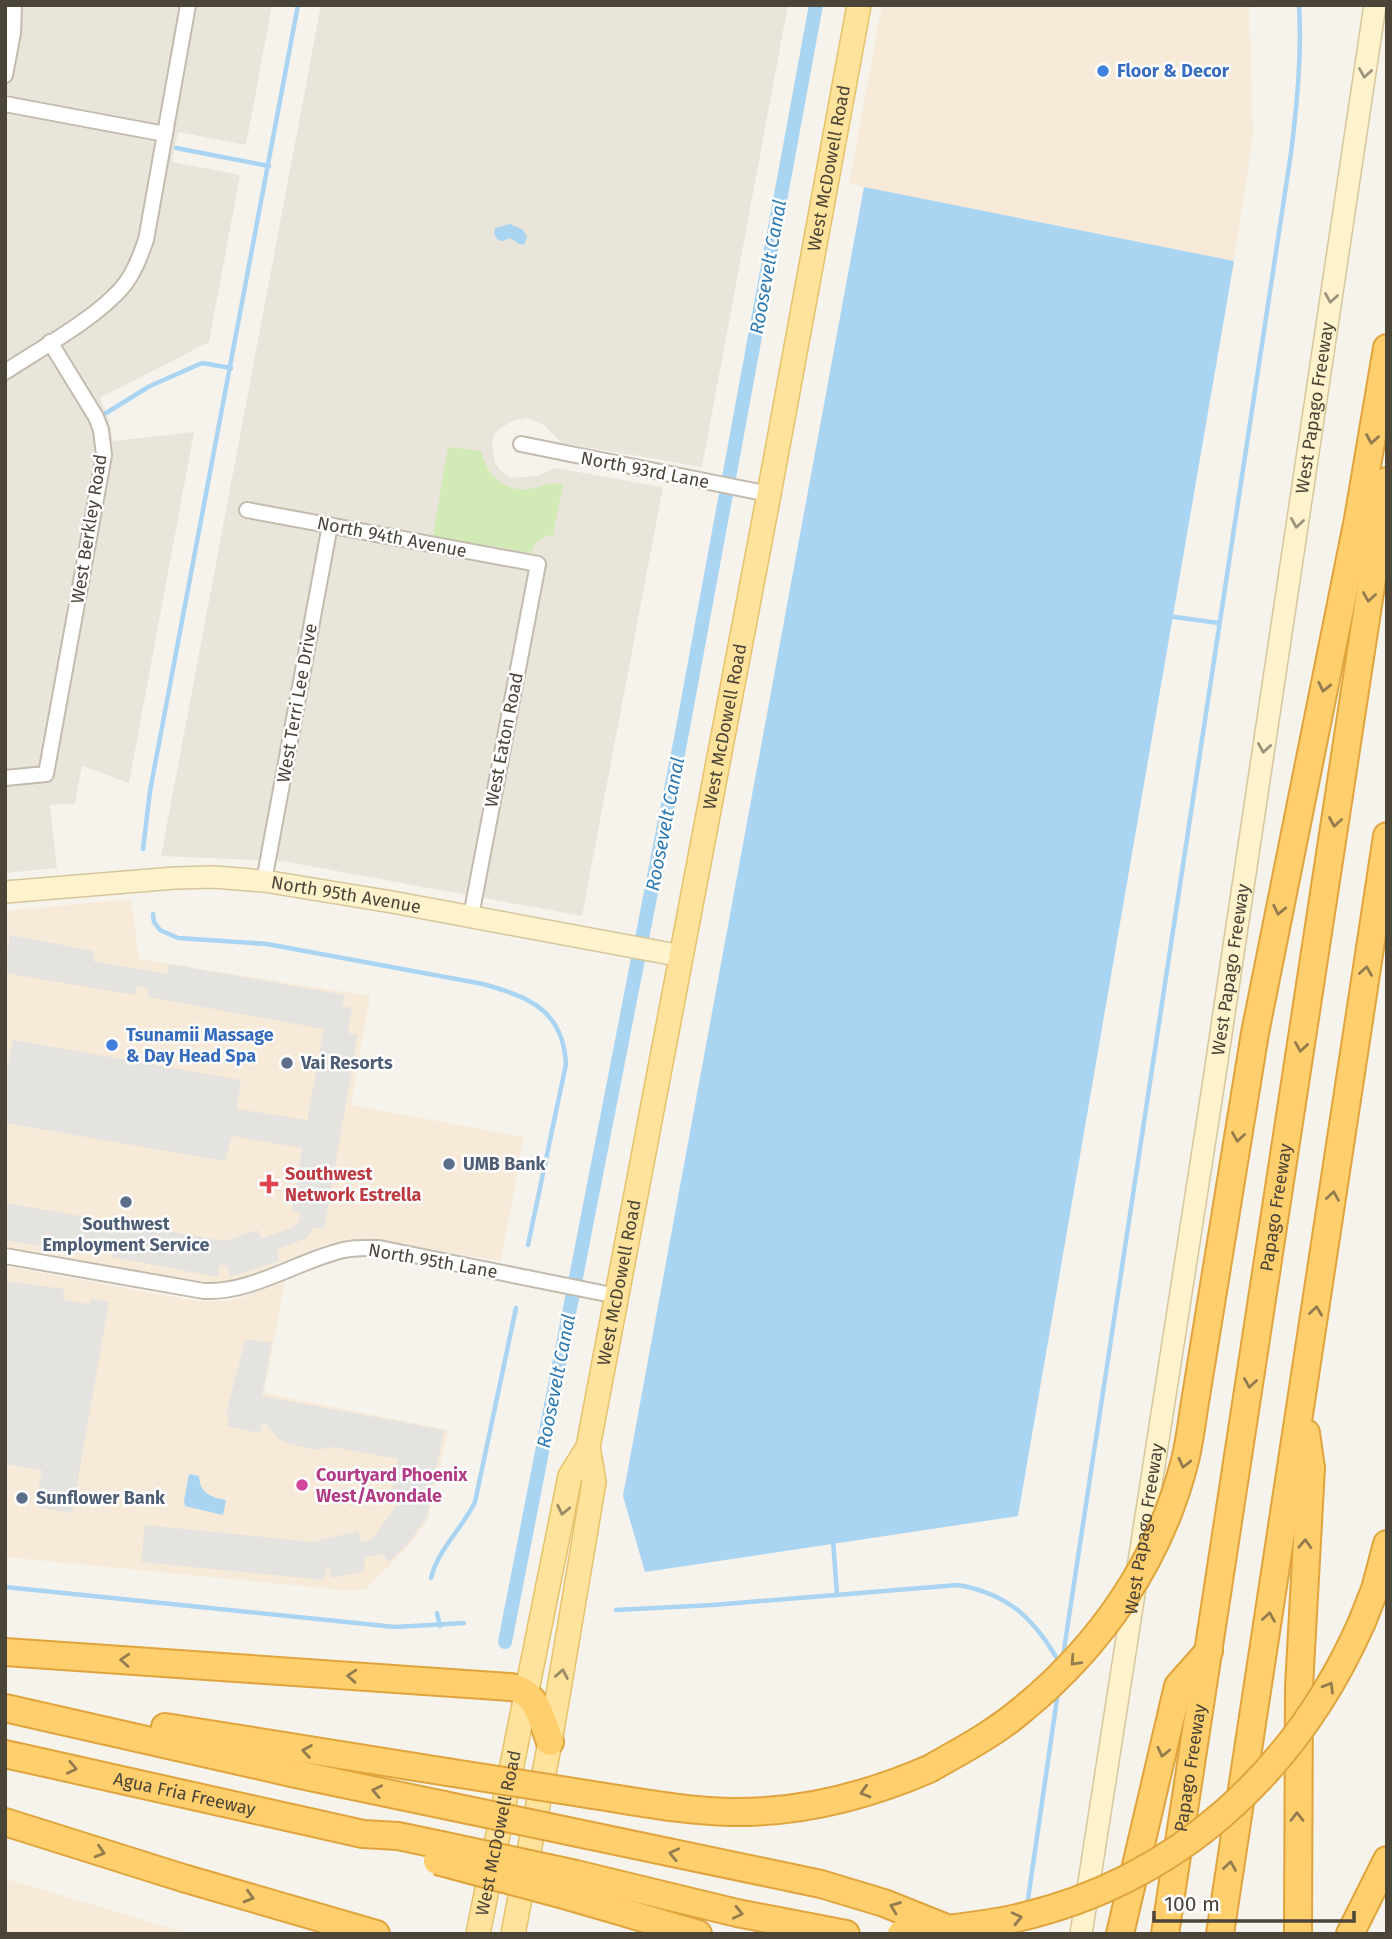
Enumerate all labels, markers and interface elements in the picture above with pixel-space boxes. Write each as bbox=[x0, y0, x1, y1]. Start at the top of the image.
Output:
place label: Floor & Decor bbox=[1117, 60, 1230, 82]
marker: Floor & Decor bbox=[1095, 63, 1111, 79]
one-way arrow bbox=[1358, 67, 1373, 79]
street label: West McDowell Road bbox=[803, 83, 855, 253]
water label: Roosevelt Canal bbox=[745, 198, 791, 336]
one-way arrow bbox=[1324, 292, 1339, 304]
street label: West Papago Freeway bbox=[1291, 320, 1338, 495]
one-way arrow bbox=[1365, 434, 1380, 445]
street label: North 93rd Lane bbox=[579, 447, 711, 493]
street label: West Berkley Road bbox=[66, 453, 112, 605]
street label: North 94th Avenue bbox=[315, 512, 469, 562]
one-way arrow bbox=[1290, 517, 1305, 529]
one-way arrow bbox=[1362, 591, 1377, 603]
street label: West Terri Lee Drive bbox=[272, 622, 322, 784]
street label: West McDowell Road bbox=[698, 642, 751, 811]
street label: West Eaton Road bbox=[480, 671, 528, 809]
one-way arrow bbox=[1318, 681, 1333, 693]
one-way arrow bbox=[1257, 742, 1272, 754]
water label: Roosevelt Canal bbox=[641, 755, 689, 893]
one-way arrow bbox=[1328, 816, 1343, 828]
street label: North 95th Avenue bbox=[270, 871, 423, 918]
street label: West Papago Freeway bbox=[1207, 882, 1254, 1057]
one-way arrow bbox=[1272, 904, 1287, 916]
one-way arrow bbox=[1359, 965, 1374, 977]
place label: Tsunamii Massage & Day Head Spa bbox=[126, 1024, 274, 1067]
marker: Tsunamii Massage & Day Head Spa bbox=[104, 1037, 120, 1053]
one-way arrow bbox=[1294, 1041, 1309, 1053]
place label: Vai Resorts bbox=[300, 1052, 393, 1074]
marker: Vai Resorts bbox=[279, 1055, 295, 1071]
one-way arrow bbox=[1231, 1131, 1246, 1143]
street label: Papago Freeway bbox=[1255, 1142, 1297, 1273]
place label: UMB Bank bbox=[463, 1153, 547, 1175]
marker: UMB Bank bbox=[441, 1156, 457, 1172]
place label: Southwest Network Estrella bbox=[285, 1163, 421, 1206]
marker: Southwest Network Estrella bbox=[259, 1174, 279, 1194]
one-way arrow bbox=[1325, 1190, 1340, 1202]
marker: Southwest Employment Service bbox=[118, 1194, 134, 1210]
street label: West McDowell Road bbox=[593, 1198, 646, 1368]
place label: Southwest Employment Service bbox=[43, 1213, 210, 1256]
street label: North 95th Lane bbox=[367, 1239, 499, 1283]
one-way arrow bbox=[1308, 1305, 1323, 1317]
water label: Roosevelt Canal bbox=[532, 1312, 580, 1450]
one-way arrow bbox=[1243, 1377, 1258, 1389]
street label: West Papago Freeway bbox=[1120, 1441, 1168, 1616]
one-way arrow bbox=[1178, 1457, 1192, 1469]
place label: Courtyard Phoenix West/Avondale bbox=[316, 1464, 468, 1507]
marker: Courtyard Phoenix West/Avondale bbox=[294, 1477, 310, 1493]
place label: Sunflower Bank bbox=[36, 1487, 166, 1509]
marker: Sunflower Bank bbox=[14, 1490, 30, 1506]
one-way arrow bbox=[557, 1504, 572, 1516]
one-way arrow bbox=[1298, 1539, 1313, 1550]
one-way arrow bbox=[1261, 1611, 1276, 1623]
one-way arrow bbox=[119, 1653, 130, 1668]
one-way arrow bbox=[1071, 1653, 1083, 1666]
one-way arrow bbox=[346, 1669, 357, 1684]
one-way arrow bbox=[554, 1669, 569, 1680]
one-way arrow bbox=[1321, 1682, 1334, 1695]
street label: Papago Freeway bbox=[1170, 1702, 1211, 1833]
one-way arrow bbox=[301, 1744, 313, 1759]
one-way arrow bbox=[1157, 1746, 1172, 1758]
street label: West McDowell Road bbox=[471, 1748, 526, 1918]
one-way arrow bbox=[66, 1760, 78, 1775]
street label: Agua Fria Freeway bbox=[112, 1768, 258, 1821]
one-way arrow bbox=[371, 1784, 383, 1799]
one-way arrow bbox=[859, 1784, 871, 1799]
one-way arrow bbox=[1289, 1811, 1305, 1821]
one-way arrow bbox=[93, 1843, 105, 1858]
one-way arrow bbox=[668, 1847, 680, 1862]
one-way arrow bbox=[1223, 1860, 1238, 1872]
scale bar bbox=[1154, 1880, 1354, 1924]
one-way arrow bbox=[243, 1888, 255, 1903]
text: 100 m bbox=[1164, 1891, 1220, 1917]
one-way arrow bbox=[889, 1901, 902, 1915]
one-way arrow bbox=[732, 1904, 744, 1919]
one-way arrow bbox=[1011, 1912, 1023, 1926]

